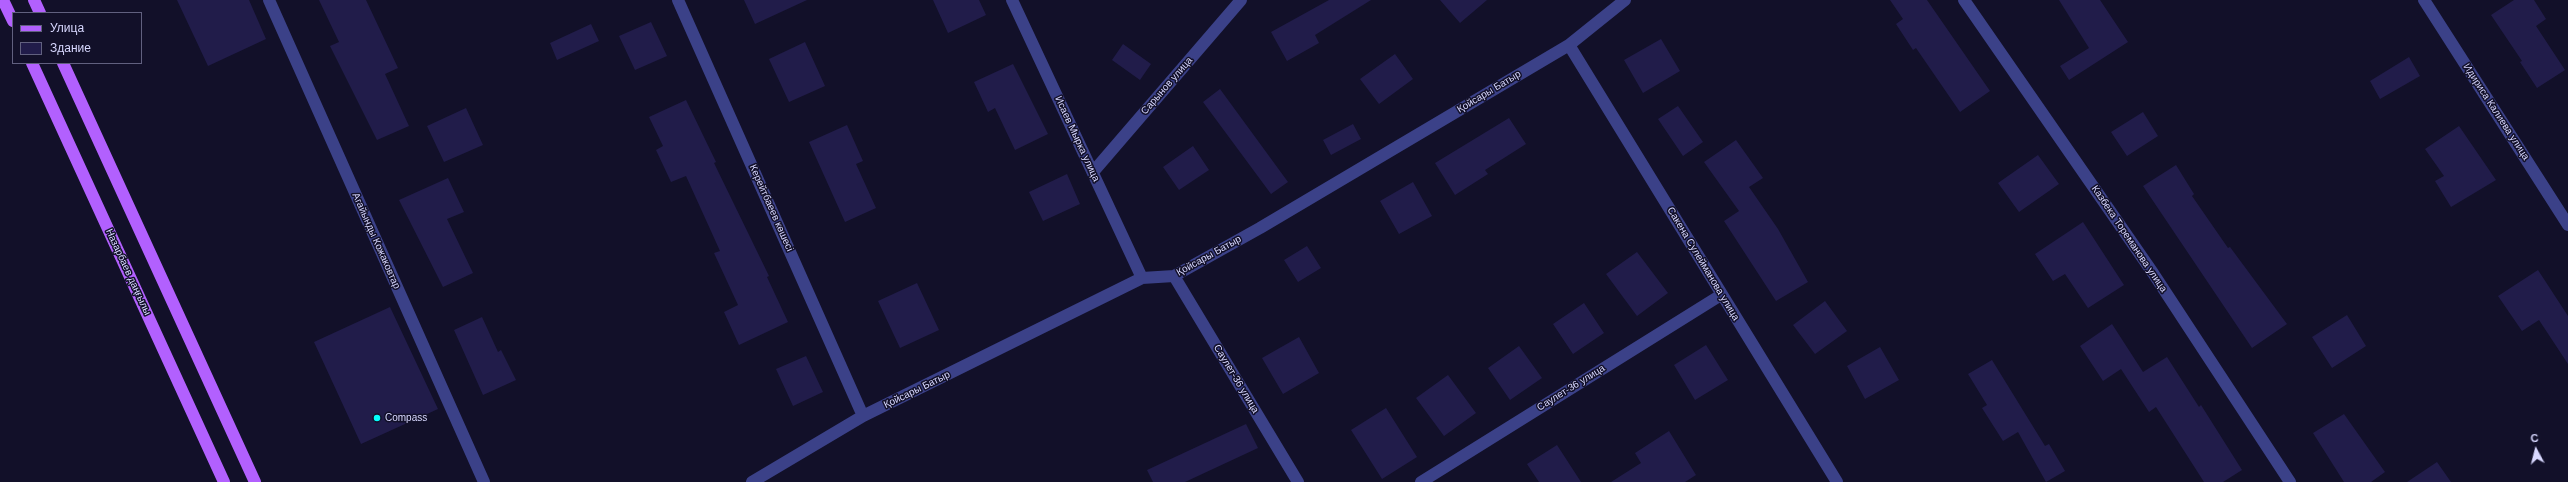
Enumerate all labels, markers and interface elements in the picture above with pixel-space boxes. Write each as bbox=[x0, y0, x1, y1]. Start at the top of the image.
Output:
legend bbox=[12, 12, 142, 64]
text: Улица bbox=[50, 21, 84, 35]
text: Здание bbox=[50, 41, 91, 55]
street label: Сарынов улица bbox=[1139, 55, 1195, 117]
street label: Идириса Калиева улица bbox=[2460, 62, 2532, 162]
street label: Қойсары Батыр bbox=[1455, 68, 1523, 116]
street label: Исаев Мырка улица bbox=[1052, 94, 1102, 184]
street label: Керейтбаеев көшесі bbox=[746, 163, 796, 253]
street label: Казбека Тореманова улица bbox=[2089, 183, 2169, 295]
street label: Агайынды Кожаковтар bbox=[349, 191, 403, 291]
street label: Сакена Сулейманова улица bbox=[1664, 205, 1742, 323]
street label: Назарбаев даңғылы bbox=[103, 227, 153, 317]
street label: Қойсары Батыр bbox=[1174, 233, 1244, 279]
street label: Саулет-36 улица bbox=[1211, 343, 1261, 415]
street label: Саулет-36 улица bbox=[1535, 362, 1607, 414]
street label: Қойсары Батыр bbox=[882, 369, 952, 411]
place label: Compass bbox=[385, 412, 427, 424]
marker: Compass bbox=[372, 413, 382, 423]
north arrow bbox=[2516, 430, 2556, 470]
text: С bbox=[2530, 432, 2539, 445]

